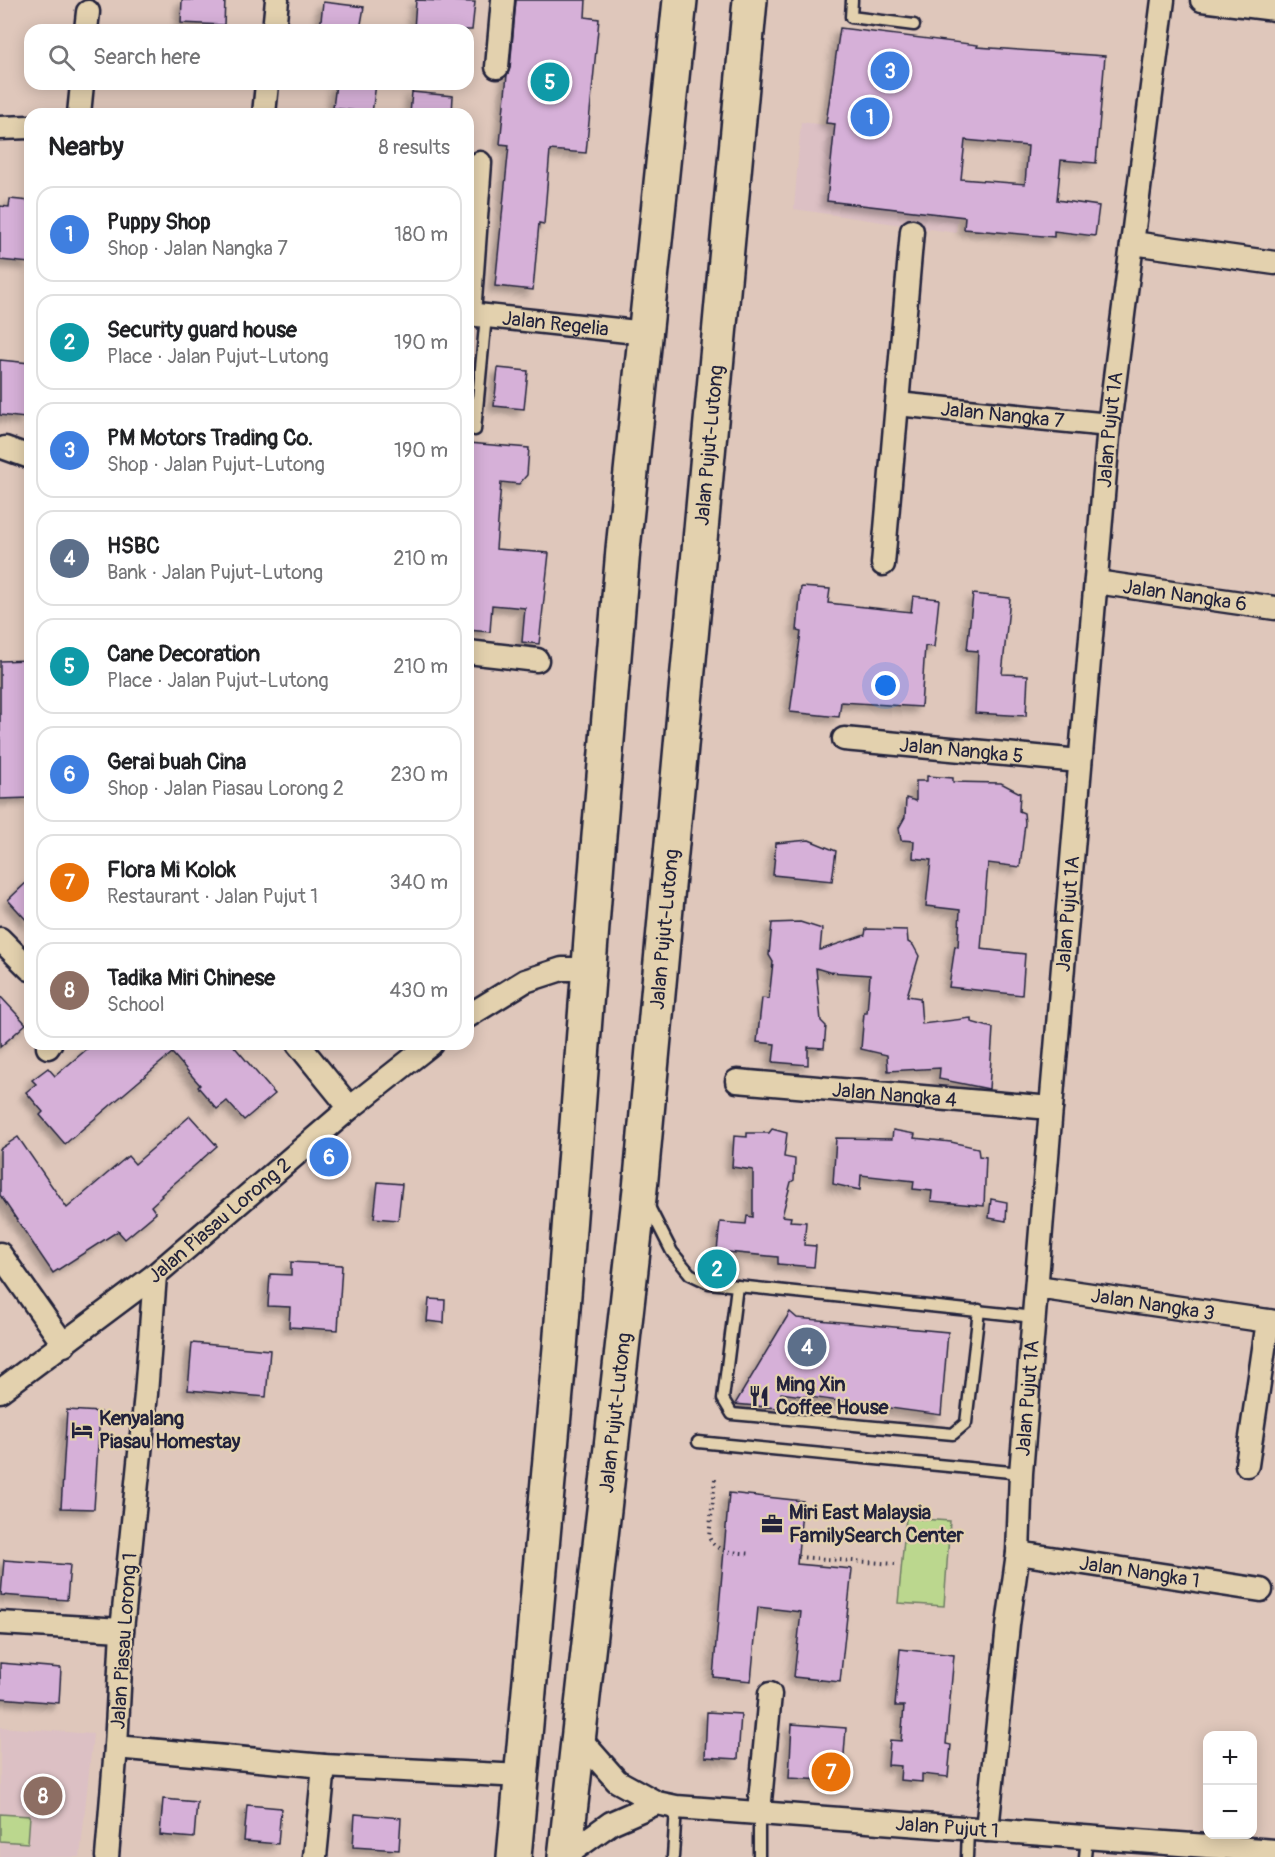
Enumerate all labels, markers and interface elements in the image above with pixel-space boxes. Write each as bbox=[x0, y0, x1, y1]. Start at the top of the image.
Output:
search box bbox=[24, 24, 474, 90]
icon: search bbox=[45, 41, 78, 74]
text: Search here bbox=[93, 43, 200, 71]
pin: 3 bbox=[870, 48, 910, 94]
pin: 5 bbox=[530, 60, 570, 104]
pin: 1 bbox=[850, 94, 890, 140]
text: Nearby bbox=[48, 131, 124, 163]
text: 8 results bbox=[379, 135, 450, 160]
text: Puppy Shop bbox=[107, 208, 211, 236]
text: 1 bbox=[66, 222, 73, 247]
text: 180 m bbox=[394, 222, 448, 247]
text: Shop · Jalan Nangka 7 bbox=[107, 236, 288, 261]
street label: Jalan Regelia bbox=[501, 305, 610, 341]
text: Security guard house bbox=[107, 316, 297, 344]
text: 2 bbox=[64, 330, 75, 355]
text: 190 m bbox=[394, 330, 448, 355]
text: Place · Jalan Pujut-Lutong bbox=[107, 344, 329, 369]
street label: Jalan Pujut-Lutong bbox=[689, 364, 729, 527]
street label: Jalan Pujut 1A bbox=[1091, 370, 1128, 489]
street label: Jalan Nangka 7 bbox=[939, 396, 1066, 433]
text: PM Motors Trading Co. bbox=[107, 424, 313, 452]
text: 3 bbox=[64, 438, 75, 463]
text: 190 m bbox=[394, 438, 448, 463]
text: Shop · Jalan Pujut-Lutong bbox=[107, 452, 325, 477]
text: HSBC bbox=[107, 532, 160, 560]
text: 4 bbox=[64, 546, 75, 571]
text: 210 m bbox=[393, 546, 448, 571]
text: Bank · Jalan Pujut-Lutong bbox=[107, 560, 323, 585]
street label: Jalan Nangka 6 bbox=[1121, 574, 1249, 616]
text: Cane Decoration bbox=[107, 640, 260, 668]
text: 5 bbox=[64, 654, 75, 679]
text: 210 m bbox=[393, 654, 448, 679]
text: Place · Jalan Pujut-Lutong bbox=[107, 668, 329, 693]
your location bbox=[871, 671, 900, 700]
street label: Jalan Nangka 5 bbox=[898, 732, 1025, 768]
text: Gerai buah Cina bbox=[107, 748, 246, 776]
text: 6 bbox=[64, 762, 75, 787]
text: 230 m bbox=[391, 762, 448, 787]
text: Shop · Jalan Piasau Lorong 2 bbox=[107, 776, 344, 801]
street label: Jalan Pujut-Lutong bbox=[644, 848, 684, 1011]
street label: Jalan Pujut 1A bbox=[1050, 855, 1085, 973]
text: Flora Mi Kolok bbox=[107, 856, 236, 884]
text: 7 bbox=[64, 870, 75, 895]
text: 340 m bbox=[389, 870, 448, 895]
text: Restaurant · Jalan Pujut 1 bbox=[107, 884, 318, 909]
text: Tadika Miri Chinese bbox=[107, 964, 275, 992]
text: 8 bbox=[64, 978, 75, 1003]
text: 430 m bbox=[389, 978, 448, 1003]
text: School bbox=[107, 992, 164, 1017]
street label: Jalan Nangka 4 bbox=[831, 1077, 958, 1112]
pin: 6 bbox=[310, 1134, 348, 1180]
street label: Jalan Piasau Lorong 2 bbox=[143, 1152, 296, 1289]
pin: 2 bbox=[698, 1246, 736, 1292]
street label: Jalan Nangka 3 bbox=[1089, 1283, 1216, 1325]
pin: 4 bbox=[788, 1324, 826, 1370]
street label: Jalan Pujut-Lutong bbox=[593, 1331, 636, 1494]
street label: Jalan Pujut 1A bbox=[1010, 1339, 1044, 1457]
place label: Ming Xin Coffee House bbox=[776, 1372, 890, 1420]
restaurant icon: Ming Xin Coffee House bbox=[747, 1384, 771, 1408]
place label: Kenyalang Piasau Homestay bbox=[99, 1406, 241, 1454]
hotel icon: Kenyalang Piasau Homestay bbox=[70, 1418, 94, 1442]
place label: Miri East Malaysia FamilySearch Center bbox=[789, 1500, 964, 1548]
office icon: Miri East Malaysia FamilySearch Center bbox=[760, 1512, 784, 1536]
street label: Jalan Nangka 1 bbox=[1078, 1550, 1202, 1593]
street label: Jalan Piasau Lorong 1 bbox=[105, 1552, 143, 1730]
map controls bbox=[1203, 1731, 1257, 1839]
button: + bbox=[1203, 1731, 1257, 1785]
pin: 7 bbox=[812, 1750, 850, 1794]
pin: 8 bbox=[24, 1774, 63, 1818]
button: − bbox=[1203, 1785, 1257, 1839]
street label: Jalan Pujut 1 bbox=[895, 1811, 1000, 1843]

